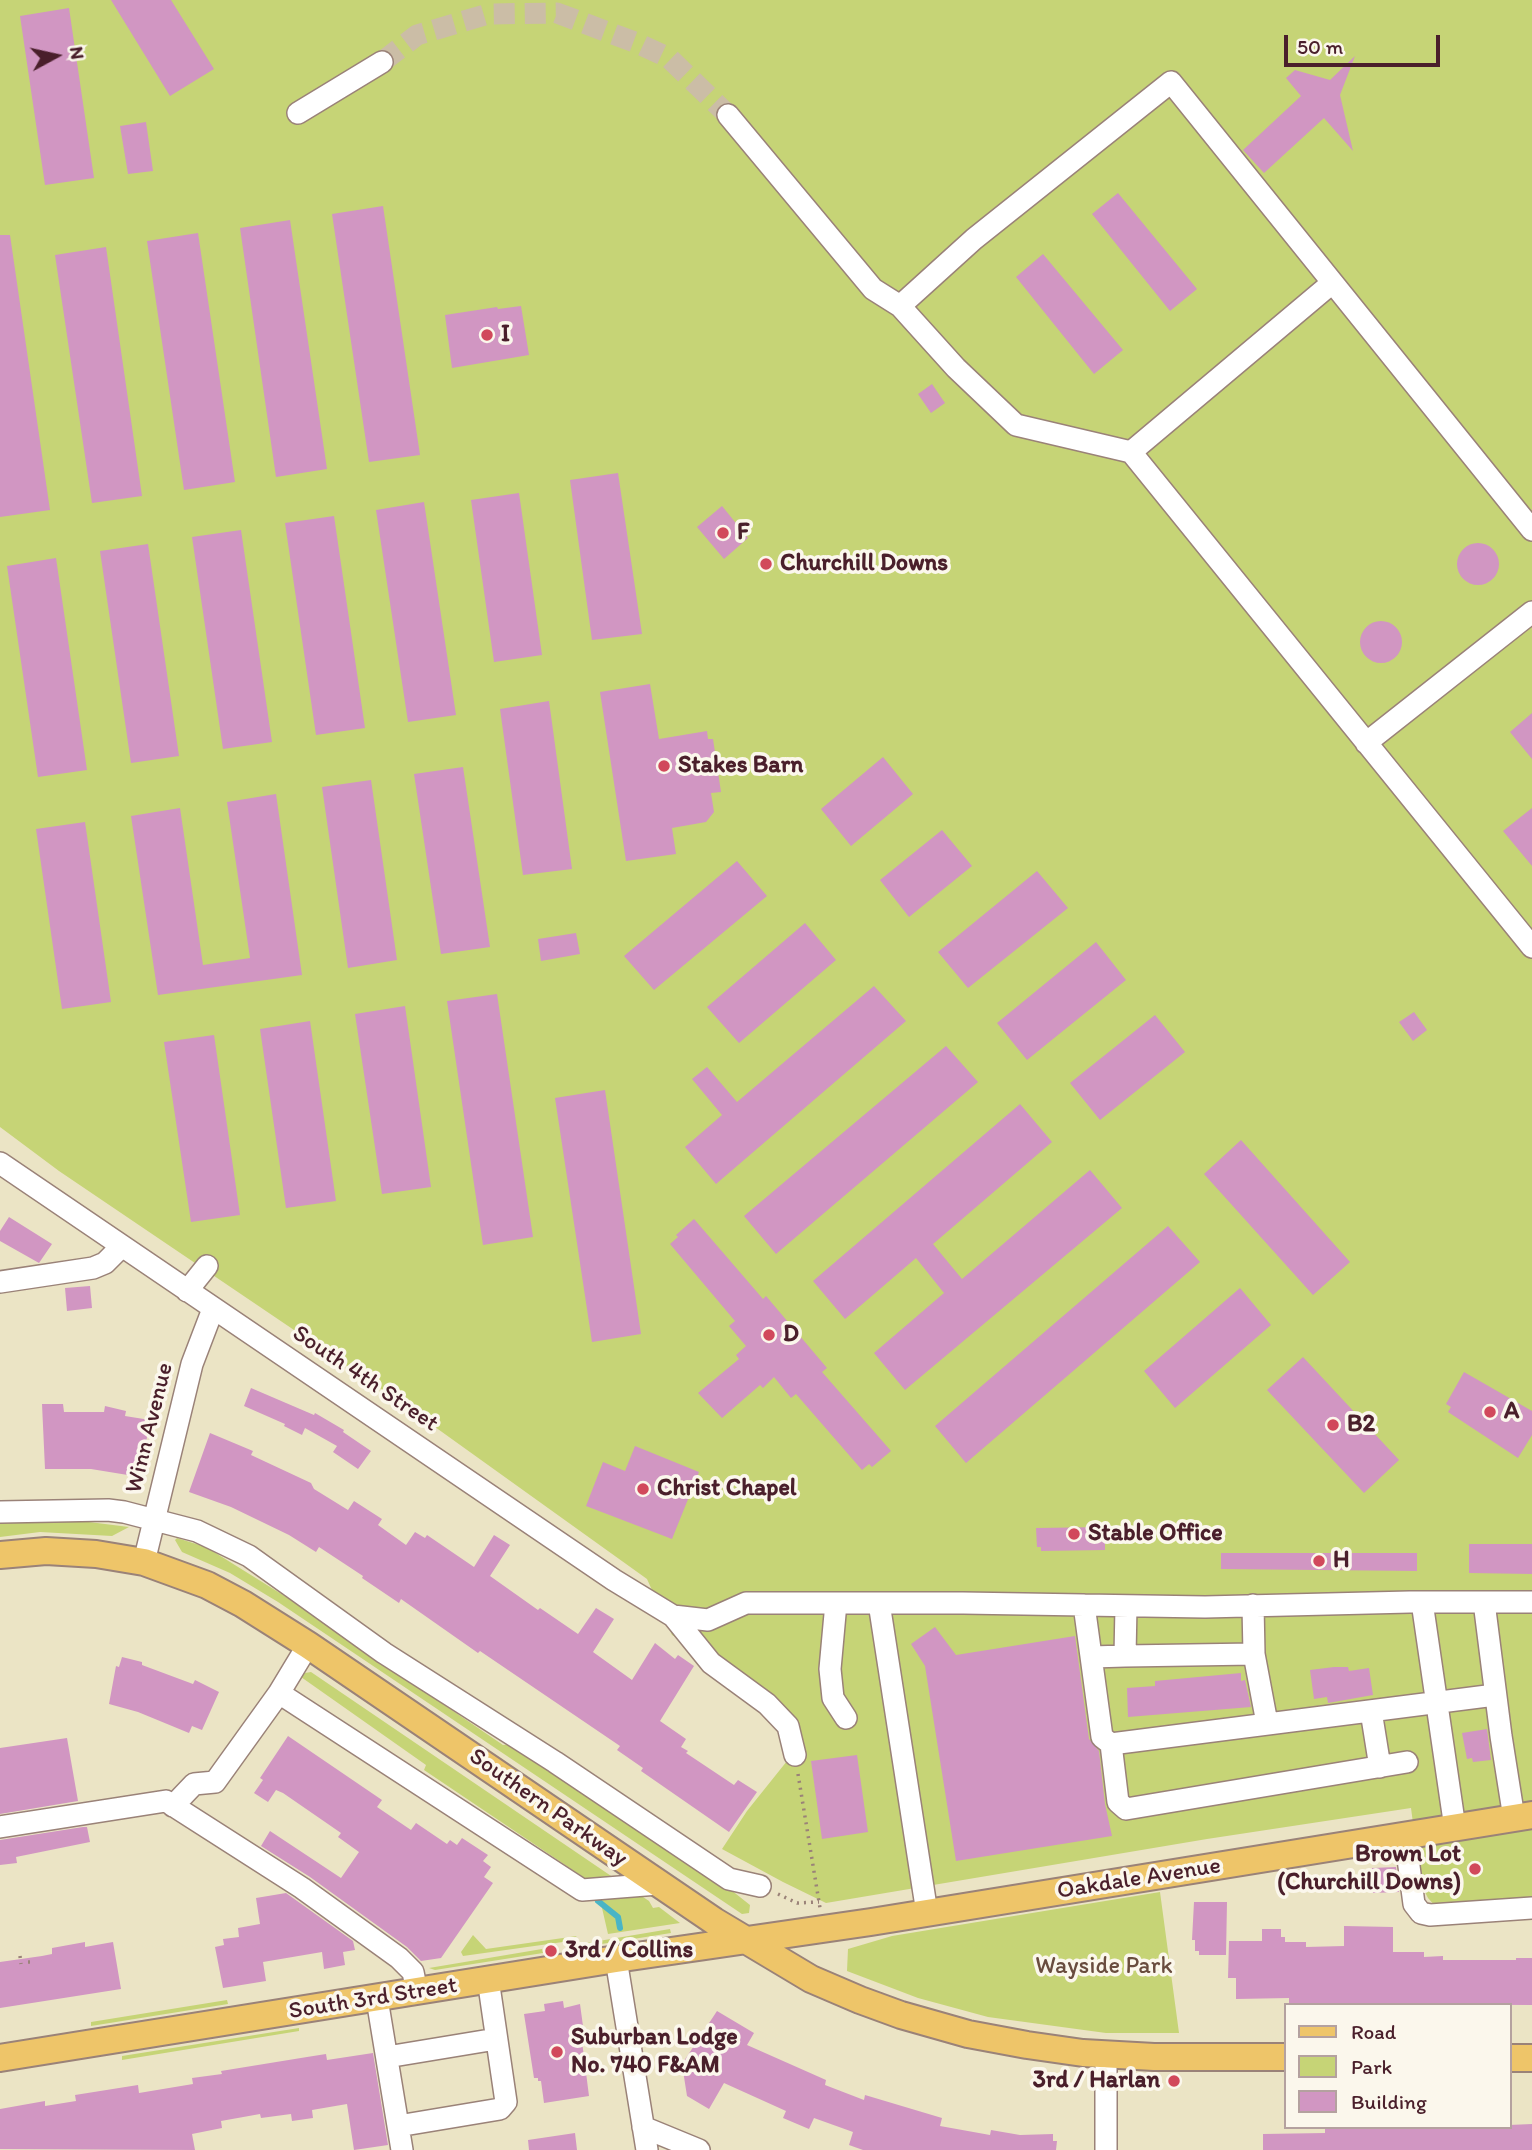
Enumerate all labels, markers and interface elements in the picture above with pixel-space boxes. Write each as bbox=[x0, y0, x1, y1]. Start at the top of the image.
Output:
north arrow bbox=[21, 21, 91, 91]
scale bar bbox=[1287, 21, 1443, 65]
text: 50 m bbox=[1297, 34, 1343, 59]
text: N bbox=[65, 45, 90, 61]
place label: I bbox=[501, 321, 510, 349]
marker: I bbox=[479, 327, 495, 343]
place label: F bbox=[737, 519, 749, 547]
marker: F bbox=[715, 525, 731, 541]
place label: Churchill Downs bbox=[780, 550, 948, 578]
marker: Churchill Downs bbox=[758, 556, 774, 572]
place label: Stakes Barn bbox=[678, 752, 803, 780]
marker: Stakes Barn bbox=[656, 758, 672, 774]
street label: South 4th Street bbox=[286, 1319, 444, 1439]
place label: D bbox=[783, 1321, 799, 1349]
marker: D bbox=[761, 1327, 777, 1343]
street label: Winn Avenue bbox=[120, 1360, 180, 1496]
place label: A bbox=[1504, 1398, 1519, 1426]
marker: A bbox=[1482, 1404, 1498, 1420]
place label: B2 bbox=[1347, 1411, 1375, 1439]
marker: B2 bbox=[1325, 1417, 1341, 1433]
place label: Christ Chapel bbox=[657, 1475, 797, 1503]
marker: Christ Chapel bbox=[635, 1481, 651, 1497]
place label: Stable Office bbox=[1088, 1520, 1223, 1548]
marker: Stable Office bbox=[1066, 1526, 1082, 1542]
place label: H bbox=[1333, 1547, 1350, 1575]
marker: H bbox=[1311, 1553, 1327, 1569]
street label: Southern Parkway bbox=[463, 1743, 633, 1873]
place label: Brown Lot (Churchill Downs) bbox=[1277, 1841, 1461, 1897]
street label: Oakdale Avenue bbox=[1055, 1852, 1223, 1906]
marker: Brown Lot (Churchill Downs) bbox=[1467, 1861, 1483, 1877]
place label: 3rd / Collins bbox=[565, 1937, 693, 1965]
marker: 3rd / Collins bbox=[543, 1943, 559, 1959]
park label: Wayside Park bbox=[1035, 1953, 1173, 1981]
street label: South 3rd Street bbox=[287, 1971, 459, 2027]
legend bbox=[1284, 2003, 1511, 2129]
text: Road bbox=[1351, 2019, 1396, 2044]
place label: Suburban Lodge No. 740 F&AM bbox=[571, 2024, 738, 2080]
marker: Suburban Lodge No. 740 F&AM bbox=[549, 2044, 565, 2060]
text: Park bbox=[1351, 2054, 1392, 2079]
place label: 3rd / Harlan bbox=[1033, 2067, 1160, 2095]
marker: 3rd / Harlan bbox=[1166, 2073, 1182, 2089]
text: Building bbox=[1351, 2089, 1427, 2114]

